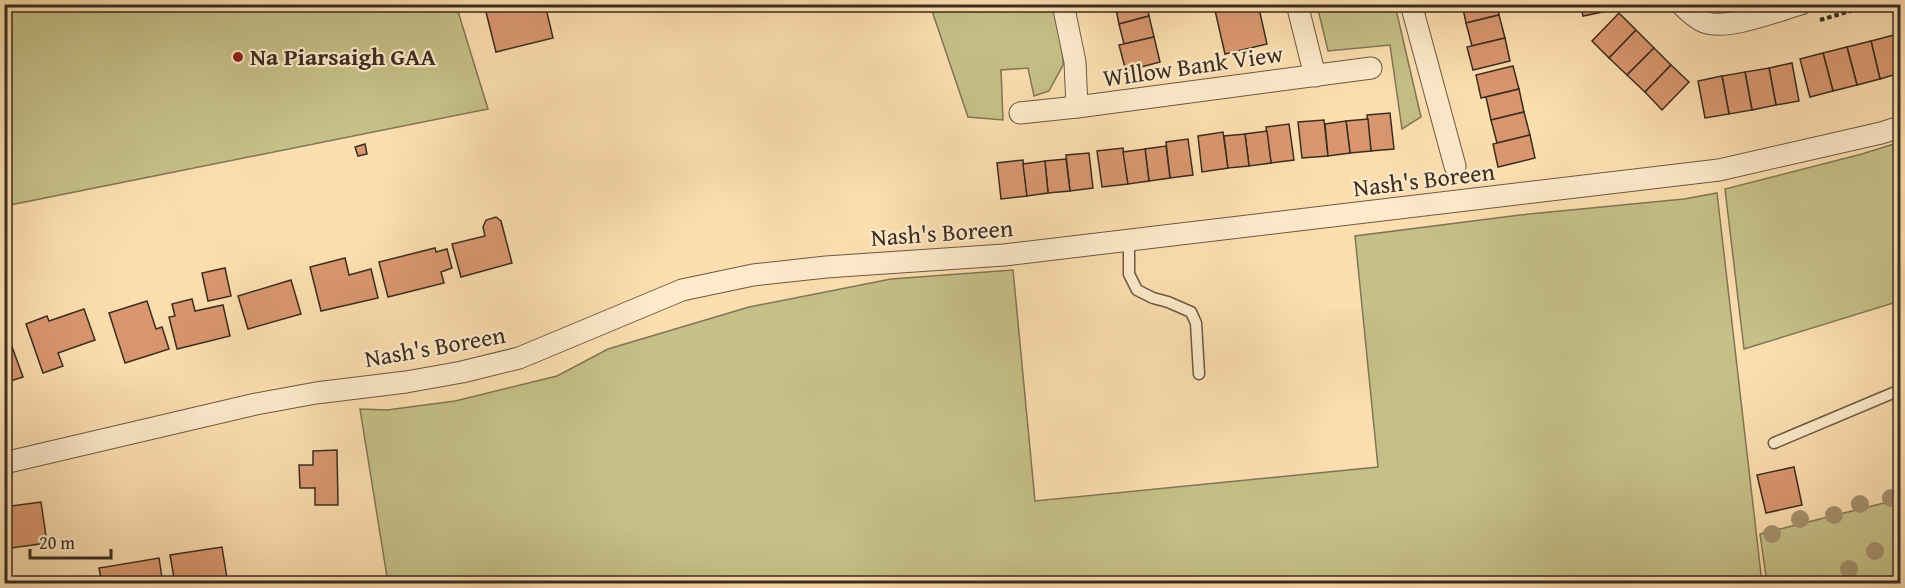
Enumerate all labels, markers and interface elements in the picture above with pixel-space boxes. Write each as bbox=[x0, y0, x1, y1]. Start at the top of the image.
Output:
street label: Willow Bank View bbox=[1101, 36, 1285, 95]
place label: Na Piarsaigh GAA bbox=[250, 39, 436, 74]
marker: Na Piarsaigh GAA bbox=[231, 50, 245, 64]
street label: Nash's Boreen bbox=[1351, 153, 1497, 206]
street label: Nash's Boreen bbox=[870, 210, 1015, 255]
street label: Nash's Boreen bbox=[362, 317, 509, 376]
scale bar bbox=[30, 522, 111, 560]
text: 20 m bbox=[39, 529, 75, 556]

